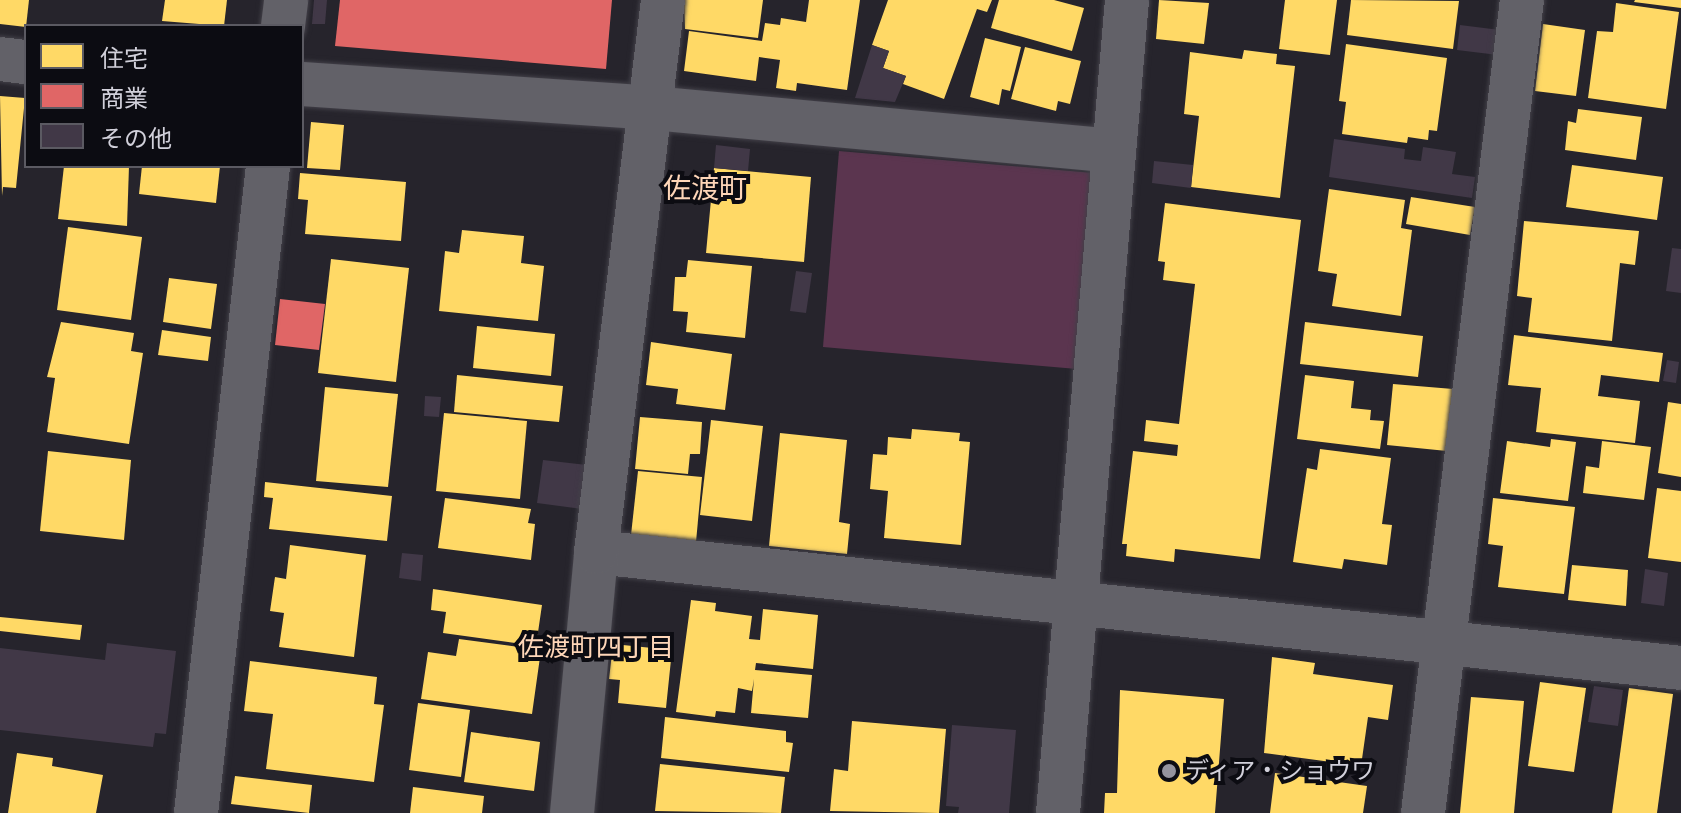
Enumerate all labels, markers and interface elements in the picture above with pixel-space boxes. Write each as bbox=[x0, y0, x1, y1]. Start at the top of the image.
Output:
legend bbox=[24, 24, 304, 168]
text: 住宅 bbox=[100, 44, 148, 73]
text: 商業 bbox=[100, 84, 148, 113]
text: その他 bbox=[100, 124, 172, 153]
district label: 佐渡町 bbox=[663, 171, 747, 205]
district label: 佐渡町四丁目 bbox=[518, 632, 674, 664]
place label: ディア・ショウワ bbox=[1185, 757, 1377, 785]
marker: ディア・ショウワ bbox=[1160, 762, 1178, 780]

